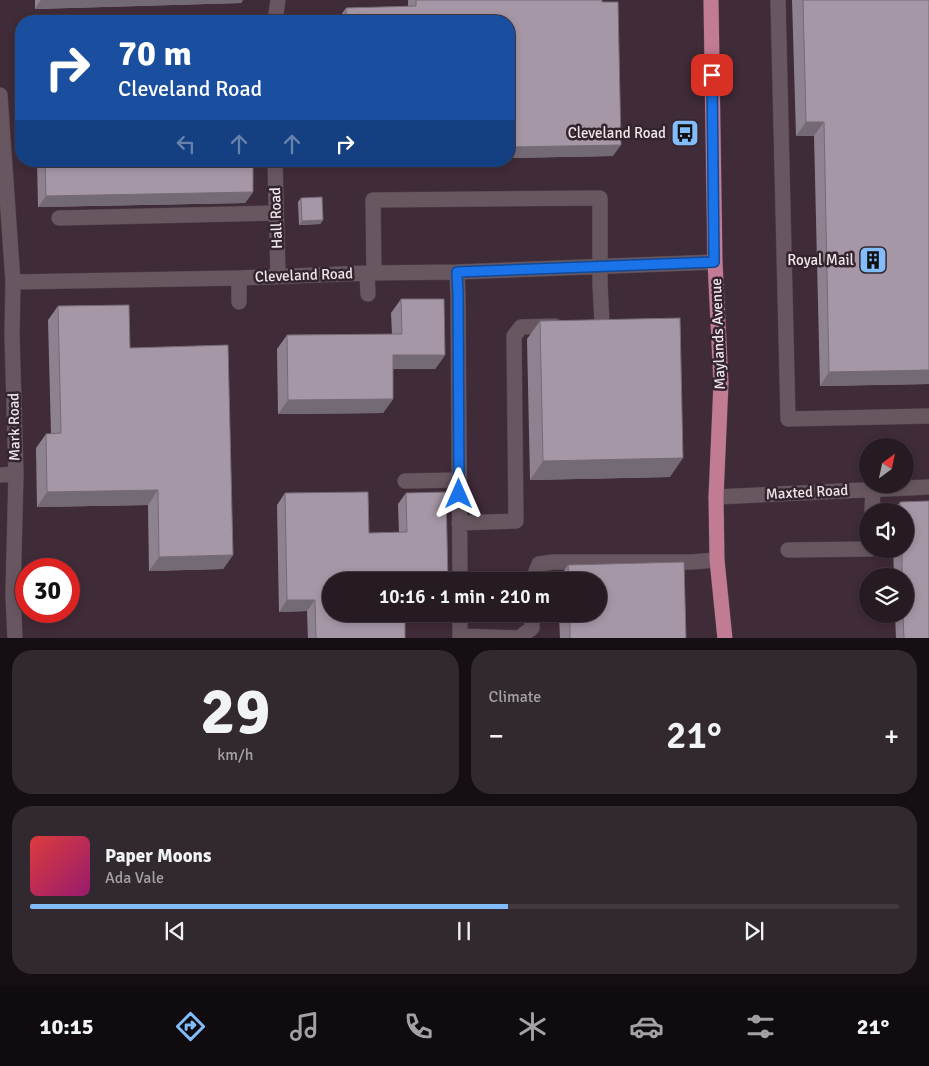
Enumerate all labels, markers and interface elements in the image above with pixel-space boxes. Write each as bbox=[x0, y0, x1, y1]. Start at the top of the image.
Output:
text: 70 m bbox=[118, 32, 192, 75]
icon: right bbox=[35, 35, 100, 100]
pin bbox=[691, 54, 733, 96]
icon: arrive bbox=[698, 61, 726, 89]
text: Cleveland Road bbox=[118, 75, 262, 102]
bus stop icon: Cleveland Road bbox=[670, 118, 700, 148]
place label: Cleveland Road bbox=[568, 124, 666, 142]
icon: left bbox=[172, 130, 200, 158]
icon: ahead bbox=[225, 130, 253, 158]
icon: ahead bbox=[278, 130, 306, 158]
icon: right bbox=[331, 130, 359, 158]
street label: Hall Road bbox=[266, 187, 286, 249]
building icon: Royal Mail bbox=[858, 245, 888, 275]
place label: Royal Mail bbox=[787, 251, 854, 269]
street label: Cleveland Road bbox=[255, 264, 353, 286]
street label: Maylands Avenue bbox=[707, 278, 729, 390]
street label: Mark Road bbox=[4, 393, 24, 461]
north arrow bbox=[859, 438, 914, 492]
map controls bbox=[859, 438, 914, 623]
position arrow bbox=[432, 467, 484, 519]
street label: Maxted Road bbox=[765, 481, 849, 503]
button: sound bbox=[859, 503, 914, 558]
speed limit sign: 30 bbox=[15, 558, 80, 623]
button: layers bbox=[859, 568, 914, 623]
text: 10:16 · 1 min · 210 m bbox=[379, 585, 550, 609]
text: 29 bbox=[200, 672, 270, 752]
text: Climate bbox=[489, 687, 541, 707]
text: 21° bbox=[666, 712, 722, 759]
text: − bbox=[489, 719, 504, 753]
text: + bbox=[884, 719, 899, 753]
text: km/h bbox=[217, 745, 253, 765]
text: Paper Moons bbox=[105, 844, 211, 868]
text: Ada Vale bbox=[105, 868, 164, 888]
icon: previous bbox=[161, 917, 189, 945]
icon: pause bbox=[450, 917, 478, 945]
icon: next bbox=[740, 917, 768, 945]
icon: directions bbox=[173, 1009, 208, 1044]
icon: music bbox=[287, 1009, 322, 1044]
icon: phone bbox=[401, 1009, 436, 1044]
icon: climate bbox=[515, 1009, 550, 1044]
icon: car bbox=[629, 1009, 664, 1044]
icon: filters bbox=[743, 1009, 778, 1044]
text: 10:15 bbox=[40, 1013, 94, 1040]
text: 21° bbox=[857, 1013, 889, 1040]

